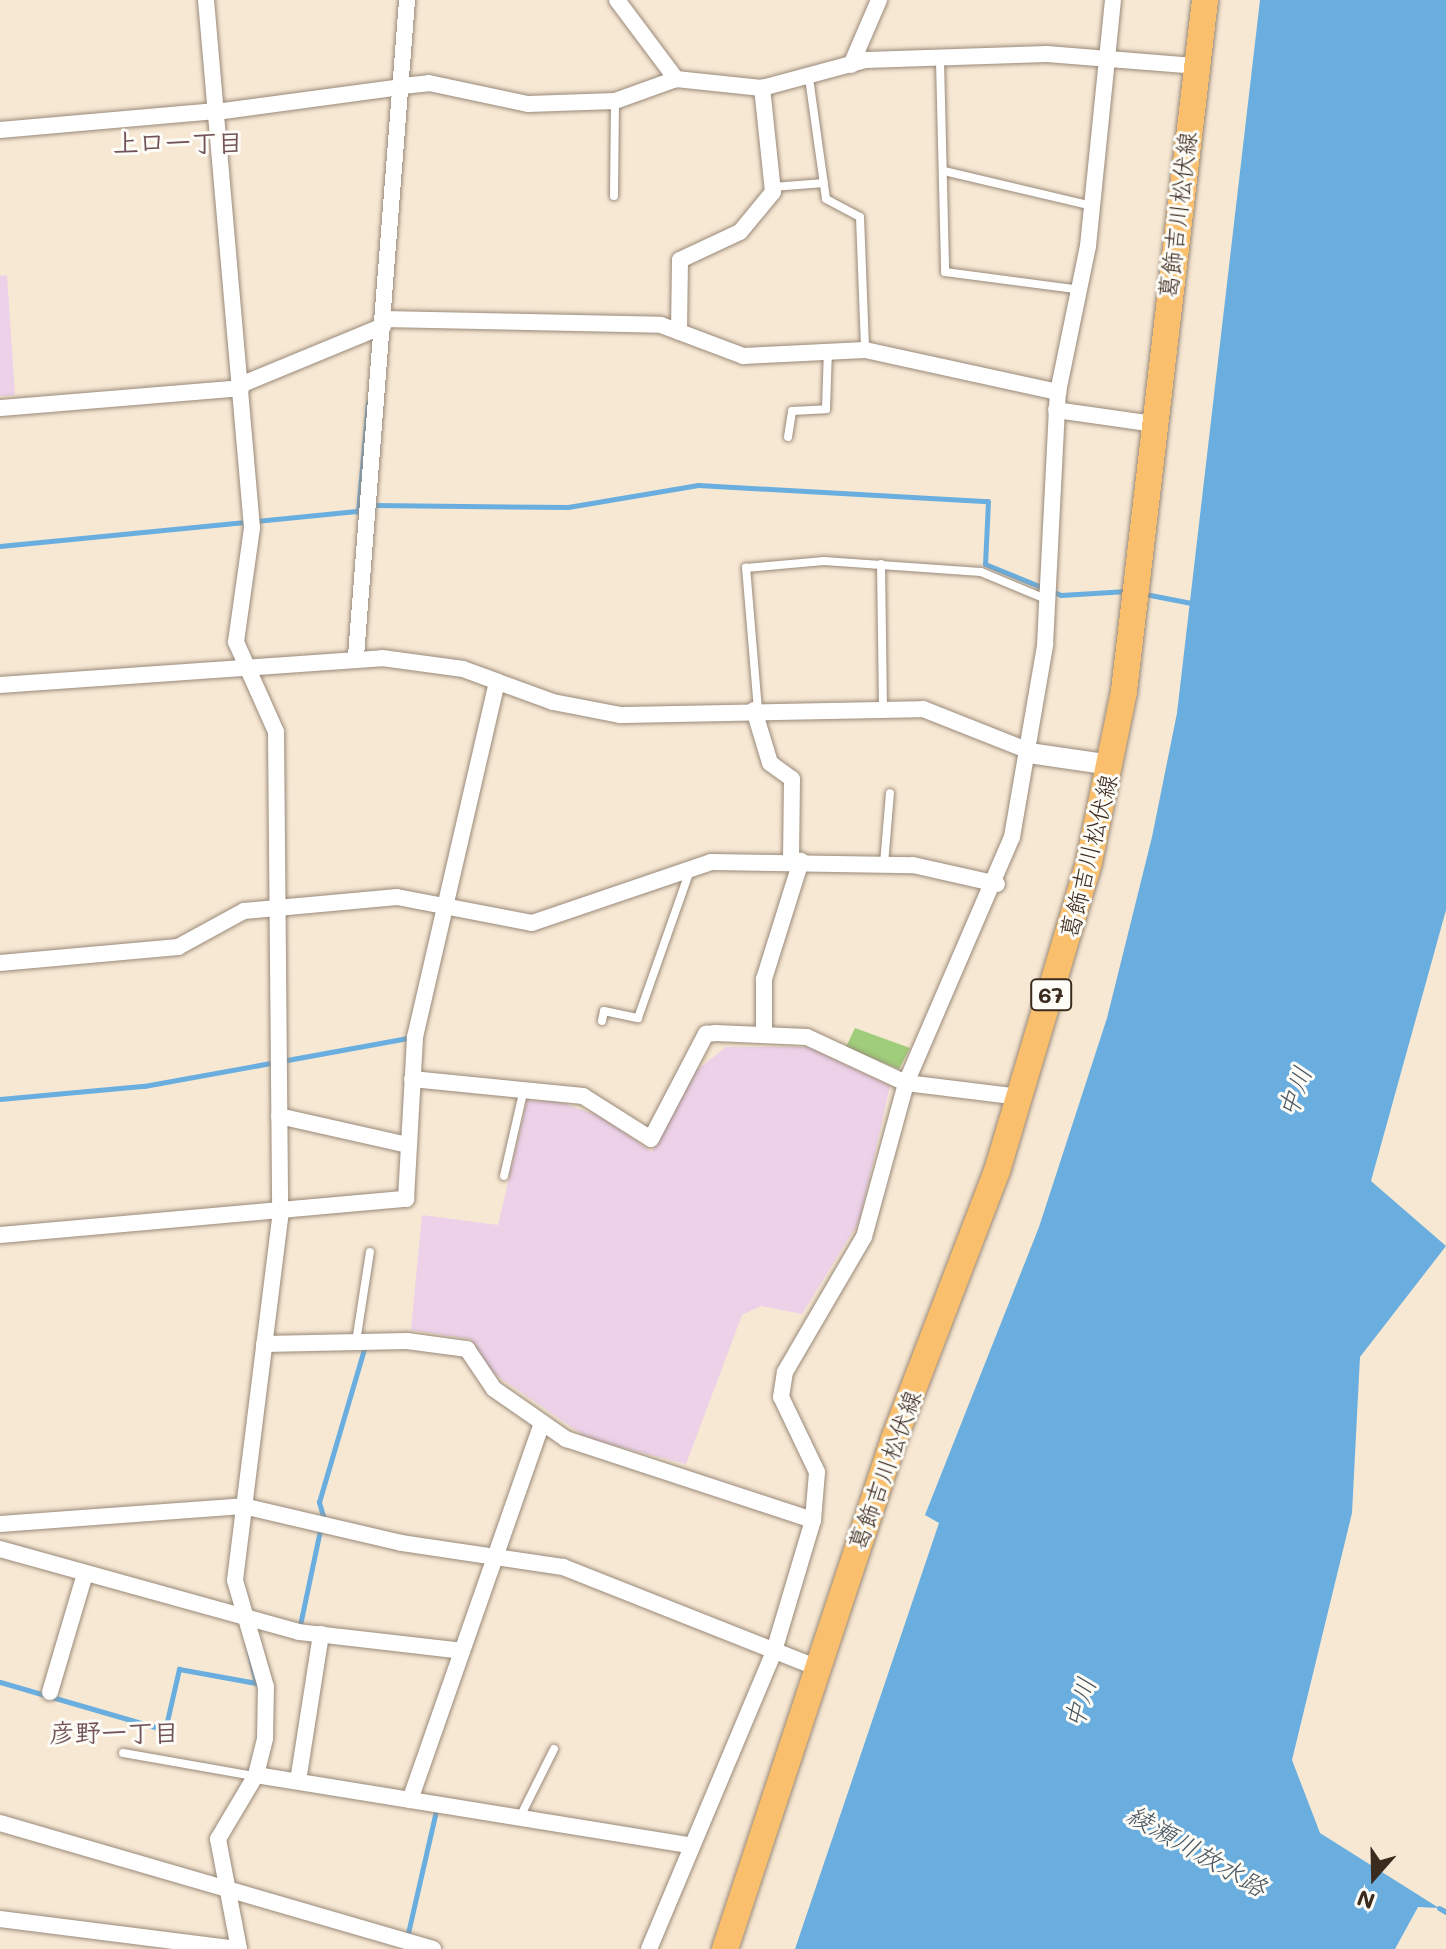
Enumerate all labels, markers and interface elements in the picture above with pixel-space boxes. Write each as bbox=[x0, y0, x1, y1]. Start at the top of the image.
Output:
district label: 上口一丁目 bbox=[113, 127, 243, 159]
street label: 葛飾吉川松伏線 bbox=[1152, 130, 1202, 300]
street label: 葛飾吉川松伏線 bbox=[1054, 771, 1122, 941]
road number: 67 bbox=[1029, 977, 1073, 1013]
water label: 中川 bbox=[1271, 1062, 1319, 1122]
street label: 葛飾吉川松伏線 bbox=[842, 1386, 926, 1554]
water label: 中川 bbox=[1057, 1674, 1103, 1732]
district label: 彦野一丁目 bbox=[49, 1717, 179, 1749]
water label: 綾瀬川放水路 bbox=[1122, 1798, 1272, 1904]
north arrow bbox=[1334, 1837, 1414, 1917]
text: N bbox=[1353, 1884, 1378, 1917]

